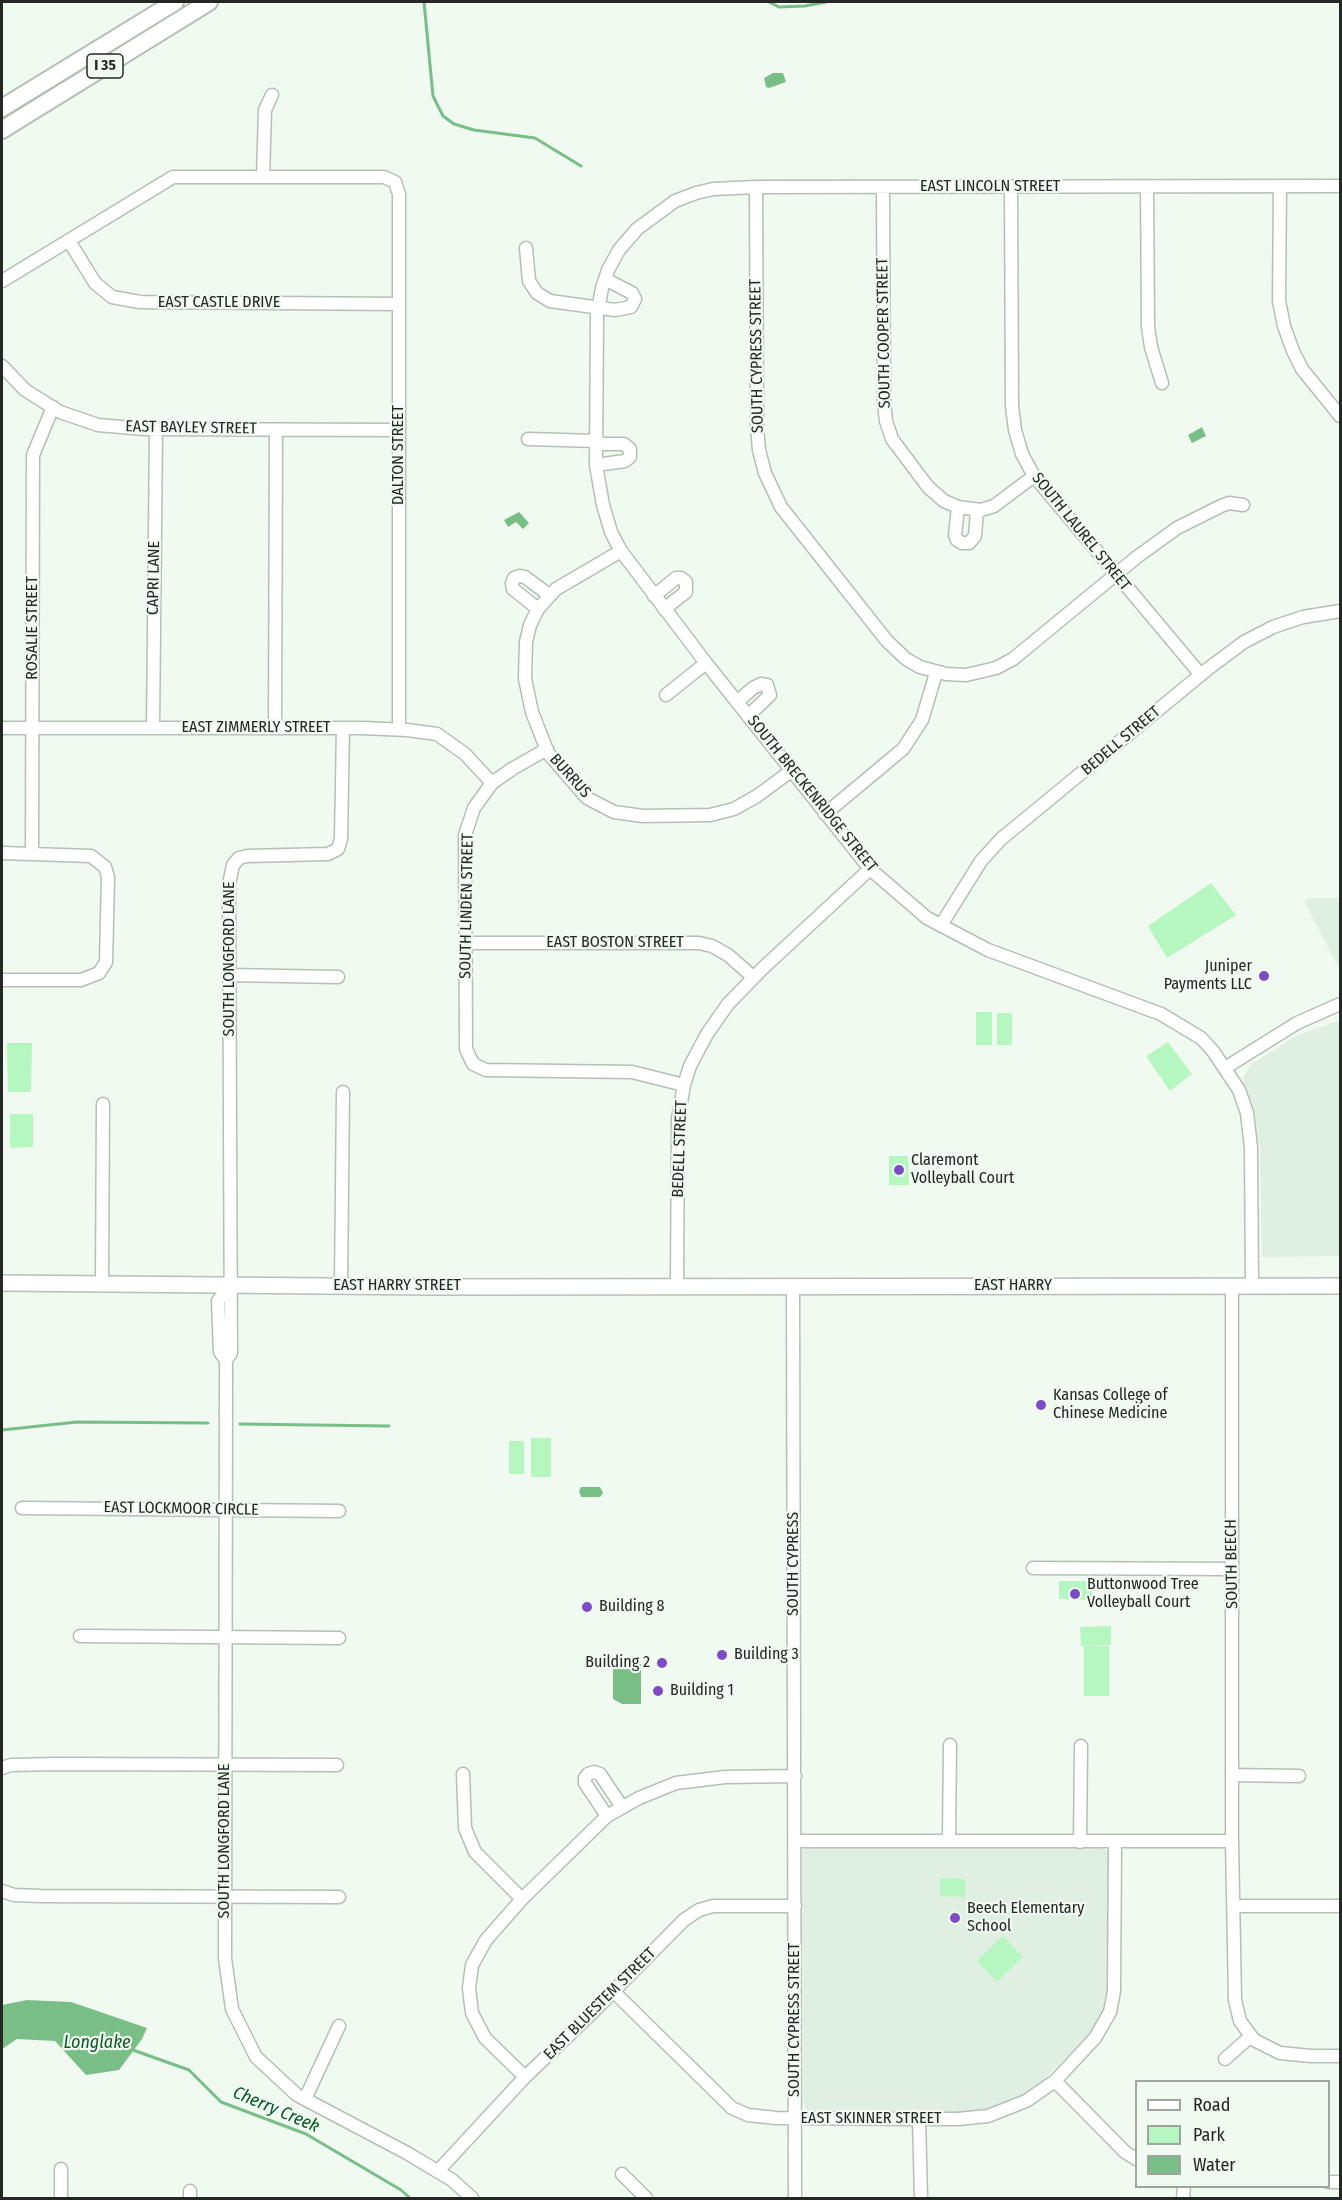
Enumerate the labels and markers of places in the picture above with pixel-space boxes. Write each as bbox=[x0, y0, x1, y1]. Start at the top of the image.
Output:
place label: Juniper Payments LLC bbox=[1164, 957, 1252, 995]
marker: Juniper Payments LLC bbox=[1257, 969, 1271, 983]
place label: Claremont Volleyball Court bbox=[911, 1151, 1014, 1189]
marker: Claremont Volleyball Court bbox=[892, 1163, 906, 1177]
place label: Kansas College of Chinese Medicine bbox=[1053, 1386, 1167, 1424]
marker: Kansas College of Chinese Medicine bbox=[1034, 1398, 1048, 1412]
place label: Buttonwood Tree Volleyball Court bbox=[1087, 1575, 1199, 1613]
marker: Buttonwood Tree Volleyball Court bbox=[1068, 1587, 1082, 1601]
place label: Building 8 bbox=[599, 1597, 665, 1617]
marker: Building 8 bbox=[580, 1600, 594, 1614]
place label: Building 3 bbox=[734, 1645, 799, 1665]
marker: Building 3 bbox=[715, 1648, 729, 1662]
place label: Building 2 bbox=[585, 1653, 650, 1673]
marker: Building 2 bbox=[655, 1656, 669, 1670]
place label: Building 1 bbox=[670, 1681, 734, 1701]
marker: Building 1 bbox=[651, 1684, 665, 1698]
place label: Beech Elementary School bbox=[967, 1899, 1084, 1937]
marker: Beech Elementary School bbox=[948, 1911, 962, 1925]

